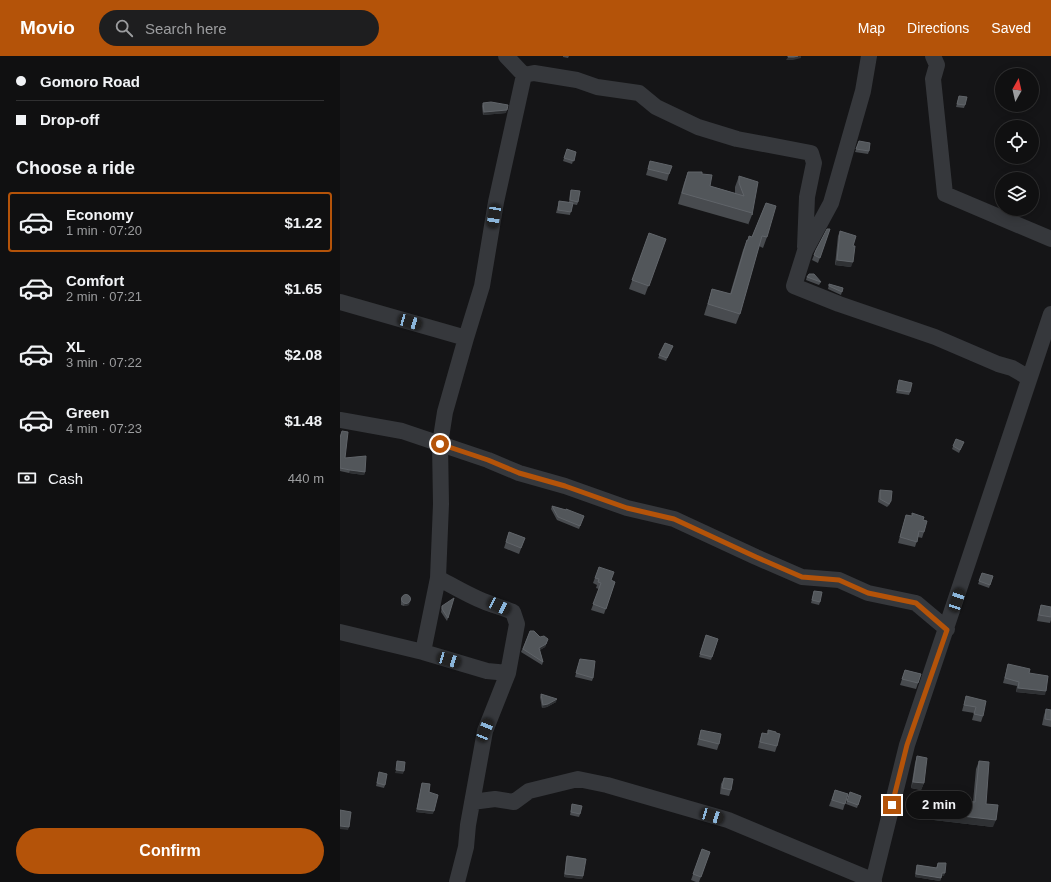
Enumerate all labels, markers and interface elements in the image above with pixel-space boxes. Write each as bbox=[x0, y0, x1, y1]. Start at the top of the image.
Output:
search box bbox=[99, 10, 379, 46]
text: Movio bbox=[20, 17, 75, 38]
icon: search bbox=[113, 17, 135, 39]
text: Search here bbox=[145, 20, 227, 37]
text: Map bbox=[858, 20, 885, 36]
text: Directions bbox=[907, 20, 969, 36]
text: Saved bbox=[991, 20, 1031, 36]
north arrow bbox=[995, 68, 1039, 112]
map controls bbox=[995, 68, 1039, 216]
text: Gomoro Road bbox=[40, 73, 140, 90]
text: Drop-off bbox=[40, 111, 99, 128]
button: locate bbox=[995, 120, 1039, 164]
text: Choose a ride bbox=[16, 158, 135, 178]
button: layers bbox=[995, 172, 1039, 216]
car bbox=[486, 203, 502, 229]
icon: car bbox=[18, 204, 54, 240]
text: Economy bbox=[66, 206, 134, 223]
text: $1.22 bbox=[284, 214, 322, 231]
text: 1 min · 07:20 bbox=[66, 223, 142, 238]
icon: car bbox=[18, 270, 54, 306]
text: Comfort bbox=[66, 272, 124, 289]
text: $1.65 bbox=[284, 280, 322, 297]
text: 2 min · 07:21 bbox=[66, 289, 142, 304]
car bbox=[397, 313, 423, 331]
icon: car bbox=[18, 336, 54, 372]
text: XL bbox=[66, 338, 85, 355]
text: $2.08 bbox=[284, 346, 322, 363]
text: 3 min · 07:22 bbox=[66, 355, 142, 370]
icon: car bbox=[18, 402, 54, 438]
text: Green bbox=[66, 404, 109, 421]
text: $1.48 bbox=[284, 412, 322, 429]
text: 4 min · 07:23 bbox=[66, 421, 142, 436]
route start bbox=[431, 435, 449, 453]
icon: cash bbox=[16, 467, 38, 489]
text: Cash bbox=[48, 470, 83, 487]
text: 440 m bbox=[288, 471, 324, 486]
car bbox=[948, 587, 966, 613]
car bbox=[486, 595, 512, 617]
car bbox=[436, 651, 462, 669]
car bbox=[475, 717, 495, 743]
callout: 2 min bbox=[906, 791, 972, 819]
route end bbox=[883, 796, 901, 814]
text: 2 min bbox=[922, 797, 956, 812]
car bbox=[699, 807, 725, 825]
button: Confirm bbox=[16, 828, 324, 874]

